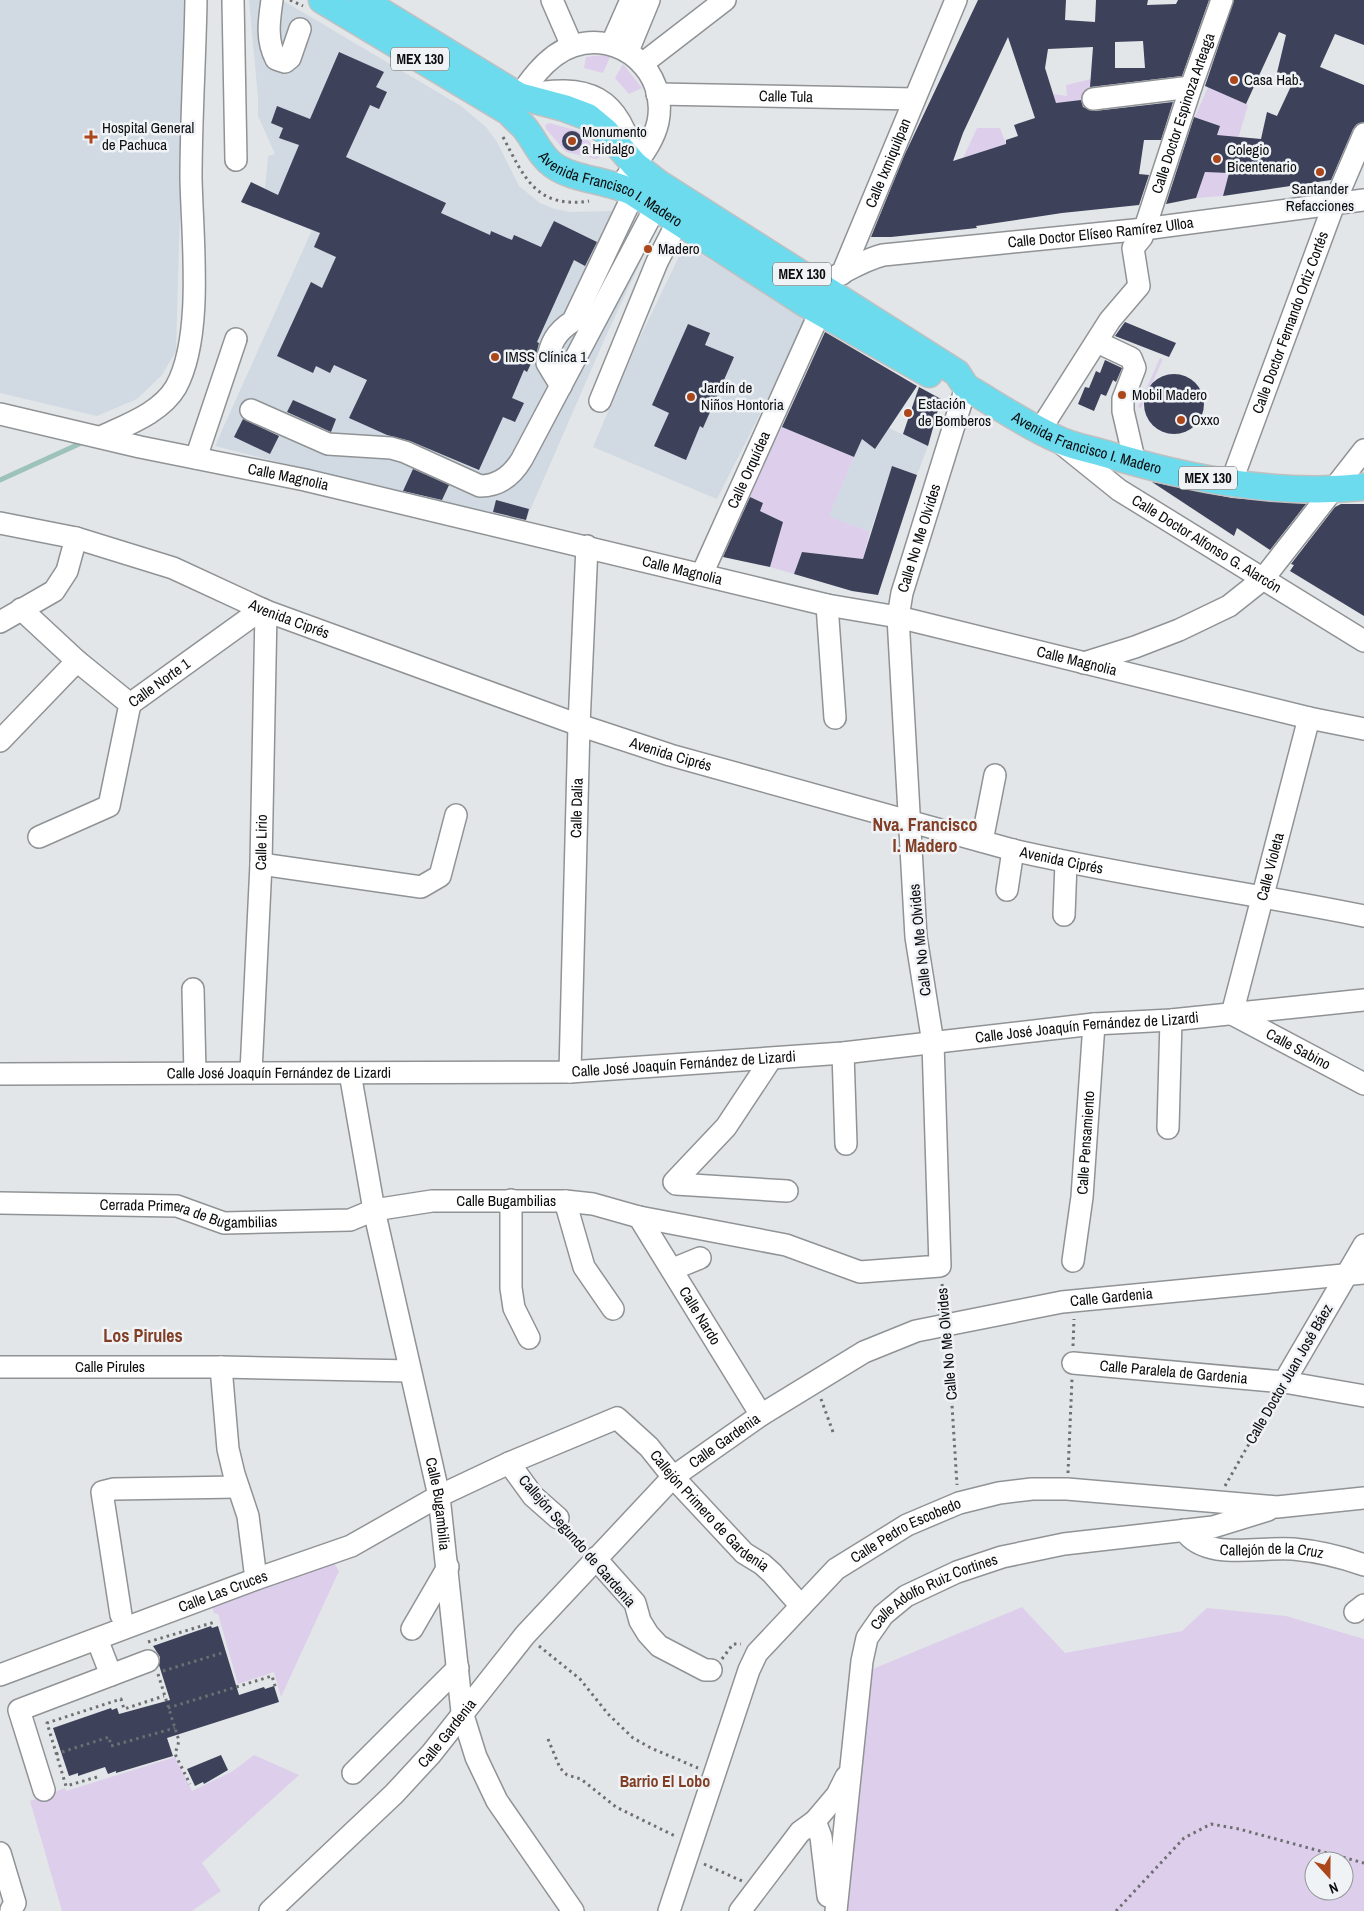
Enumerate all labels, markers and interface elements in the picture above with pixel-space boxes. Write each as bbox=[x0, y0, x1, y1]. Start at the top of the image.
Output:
street label: Calle Doctor Espinoza Arteaga bbox=[1146, 30, 1219, 196]
road number: MEX 130 bbox=[391, 48, 449, 70]
place label: Casa Hab. bbox=[1244, 69, 1302, 90]
marker: Casa Hab. bbox=[1228, 74, 1240, 86]
street label: Calle Tula bbox=[759, 85, 813, 107]
street label: Calle Ixmiquilpan bbox=[860, 115, 916, 211]
place label: Hospital General de Pachuca bbox=[102, 117, 194, 155]
place label: Monumento a Hidalgo bbox=[582, 121, 647, 159]
marker: Hospital General de Pachuca bbox=[84, 130, 98, 144]
marker: Monumento a Hidalgo bbox=[566, 135, 578, 147]
place label: Colegio Bicentenario bbox=[1227, 139, 1297, 177]
street label: Avenida Francisco I. Madero bbox=[533, 146, 687, 232]
marker: Colegio Bicentenario bbox=[1211, 153, 1223, 165]
marker: Santander Refacciones bbox=[1314, 166, 1326, 178]
place label: Santander Refacciones bbox=[1286, 178, 1354, 216]
street label: Calle Doctor Elíseo Ramírez Ulloa bbox=[1007, 212, 1195, 253]
street label: Calle Doctor Fernando Ortiz Cortés bbox=[1246, 228, 1333, 417]
place label: Madero bbox=[658, 238, 700, 259]
marker: Madero bbox=[642, 243, 654, 255]
road number: MEX 130 bbox=[773, 262, 831, 286]
place label: IMSS Clínica 1 bbox=[505, 346, 587, 367]
marker: IMSS Clínica 1 bbox=[489, 351, 501, 363]
place label: Jardín de Niños Hontoria bbox=[701, 377, 784, 415]
place label: Mobil Madero bbox=[1132, 384, 1207, 405]
marker: Mobil Madero bbox=[1116, 389, 1128, 401]
marker: Jardín de Niños Hontoria bbox=[685, 391, 697, 403]
place label: Estación de Bomberos bbox=[918, 393, 991, 431]
street label: Avenida Francisco I. Madero bbox=[1007, 406, 1164, 479]
marker: Estación de Bomberos bbox=[902, 407, 914, 419]
place label: Oxxo bbox=[1191, 409, 1220, 430]
marker: Oxxo bbox=[1175, 414, 1187, 426]
street label: Calle Orquídea bbox=[722, 428, 775, 512]
street label: Calle Magnolia bbox=[246, 458, 331, 495]
road number: MEX 130 bbox=[1179, 466, 1237, 489]
street label: Calle No Me Olvides bbox=[892, 481, 945, 595]
street label: Calle Doctor Alfonso G. Alarcón bbox=[1128, 489, 1286, 598]
street label: Calle Magnolia bbox=[640, 550, 725, 590]
street label: Avenida Ciprés bbox=[245, 593, 333, 643]
street label: Calle Magnolia bbox=[1035, 640, 1119, 680]
street label: Calle Norte 1 bbox=[124, 653, 194, 712]
street label: Avenida Ciprés bbox=[626, 731, 714, 776]
street label: Calle Dalia bbox=[565, 778, 588, 838]
district label: Nva. Francisco I. Madero bbox=[872, 812, 978, 858]
street label: Calle Lirio bbox=[250, 814, 272, 871]
street label: Calle Violeta bbox=[1251, 830, 1289, 903]
street label: Avenida Ciprés bbox=[1017, 841, 1105, 879]
street label: Calle No Me Olvides bbox=[903, 883, 936, 997]
street label: Calle José Joaquín Fernández de Lizardi bbox=[974, 1006, 1200, 1048]
street label: Calle Sabino bbox=[1262, 1023, 1335, 1075]
street label: Calle José Joaquín Fernández de Lizardi bbox=[571, 1045, 796, 1082]
street label: Calle José Joaquín Fernández de Lizardi bbox=[167, 1062, 391, 1083]
street label: Calle Pensamiento bbox=[1071, 1090, 1099, 1195]
street label: Calle Bugambilias bbox=[456, 1190, 556, 1211]
street label: Cerrada Primera de Bugambilias bbox=[99, 1194, 278, 1233]
street label: Calle Nardo bbox=[674, 1282, 726, 1349]
street label: Calle Gardenia bbox=[1069, 1282, 1154, 1311]
street label: Calle No Me Olvides bbox=[931, 1287, 962, 1401]
street label: Calle Doctor Juan José Báez bbox=[1240, 1300, 1337, 1448]
district label: Los Pirules bbox=[103, 1323, 183, 1348]
street label: Calle Paralela de Gardenia bbox=[1099, 1354, 1249, 1389]
street label: Calle Pirules bbox=[75, 1356, 145, 1377]
street label: Calle Gardenia bbox=[684, 1408, 764, 1473]
street label: Callejón Primero de Gardenia bbox=[645, 1445, 774, 1576]
street label: Calle Bugambilia bbox=[421, 1455, 456, 1551]
street label: Callejón Segundo de Gardenia bbox=[514, 1470, 641, 1611]
street label: Calle Pedro Escobedo bbox=[846, 1492, 964, 1568]
street label: Callejón de la Cruz bbox=[1219, 1538, 1326, 1563]
street label: Calle Adolfo Ruiz Cortines bbox=[865, 1548, 1000, 1634]
street label: Calle Las Cruces bbox=[175, 1565, 270, 1617]
street label: Calle Gardenia bbox=[412, 1694, 481, 1772]
district label: Barrio El Lobo bbox=[620, 1770, 710, 1792]
north arrow bbox=[1304, 1851, 1354, 1901]
text: N bbox=[1327, 1878, 1341, 1898]

